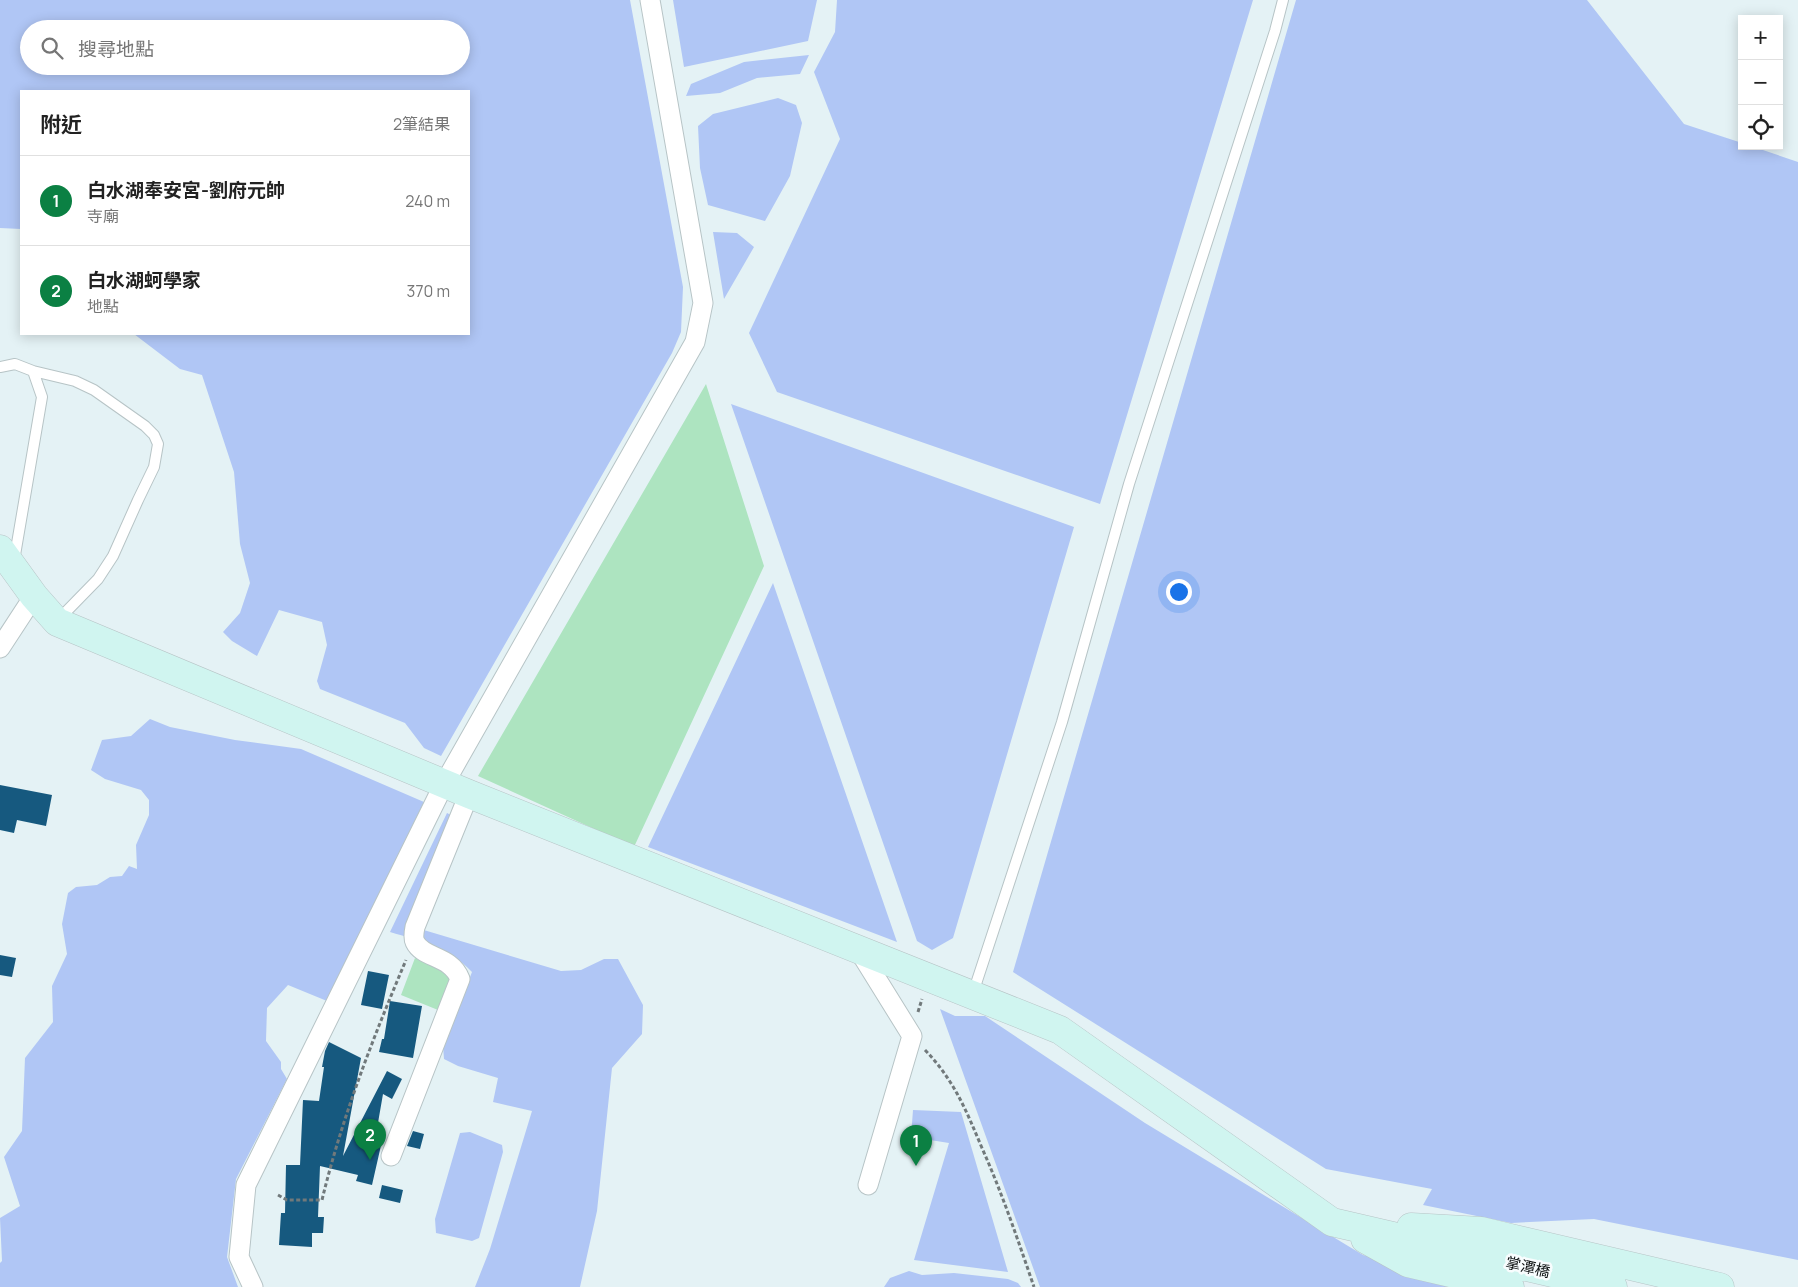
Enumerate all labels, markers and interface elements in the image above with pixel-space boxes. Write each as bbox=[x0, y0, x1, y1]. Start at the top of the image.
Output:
map controls bbox=[1738, 15, 1783, 150]
button: + bbox=[1738, 15, 1783, 60]
search box bbox=[20, 20, 470, 75]
icon: search bbox=[38, 34, 66, 62]
text: 搜尋地點 bbox=[78, 36, 154, 62]
button: − bbox=[1738, 60, 1783, 105]
button: locate bbox=[1738, 105, 1783, 150]
text: 附近 bbox=[40, 110, 82, 138]
text: 2筆結果 bbox=[393, 113, 450, 135]
text: 白水湖奉安宮-劉府元帥 bbox=[87, 177, 285, 203]
text: 1 bbox=[52, 190, 60, 212]
text: 240 m bbox=[405, 190, 450, 212]
text: 寺廟 bbox=[87, 205, 119, 227]
text: 白水湖蚵學家 bbox=[87, 267, 201, 293]
text: 2 bbox=[51, 280, 61, 302]
text: 370 m bbox=[407, 280, 450, 302]
text: 地點 bbox=[87, 295, 119, 317]
your location bbox=[1166, 579, 1192, 605]
pin: 2 bbox=[354, 1119, 386, 1160]
pin: 1 bbox=[900, 1125, 932, 1166]
street label: 掌潭橋 bbox=[1504, 1252, 1552, 1282]

